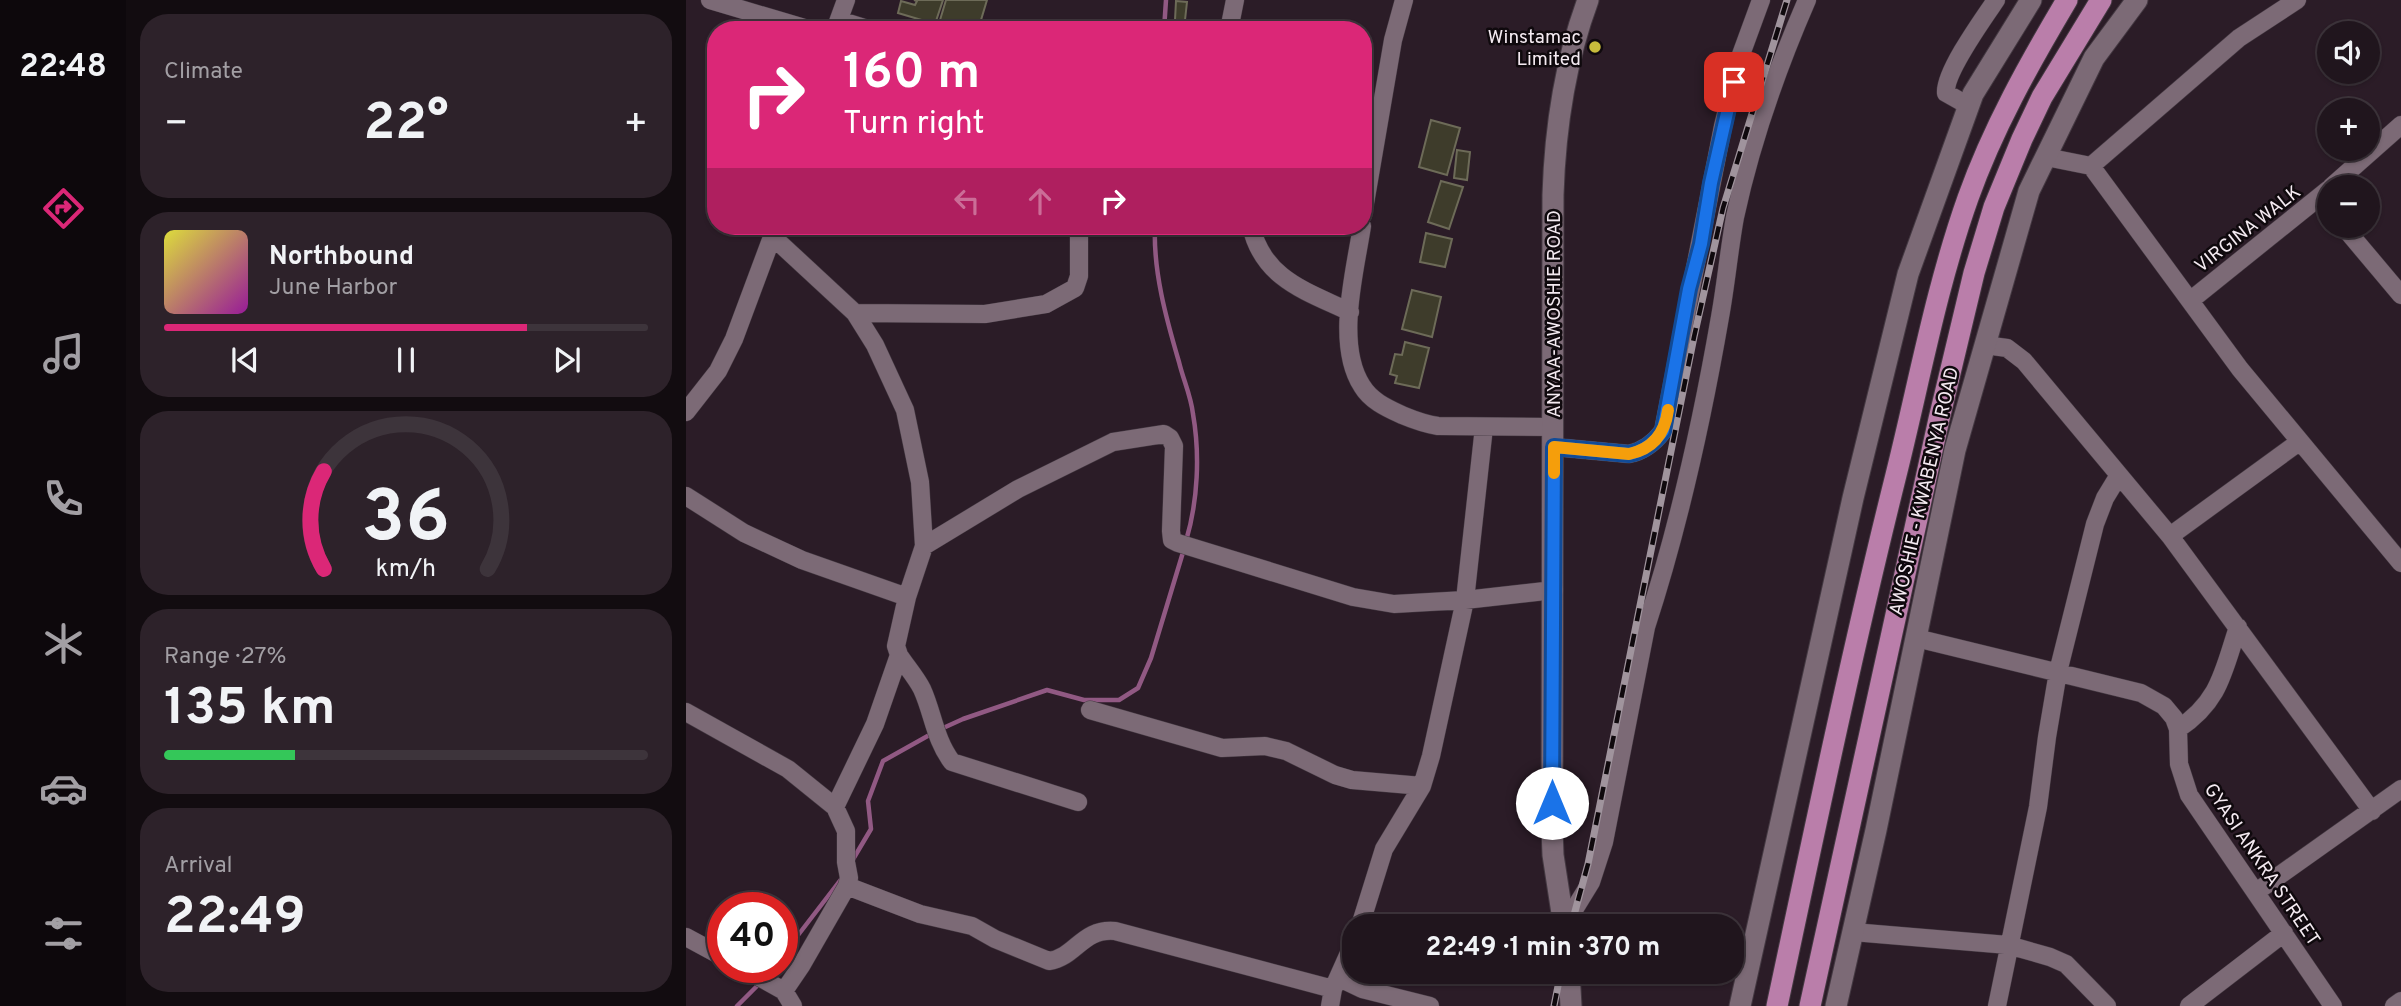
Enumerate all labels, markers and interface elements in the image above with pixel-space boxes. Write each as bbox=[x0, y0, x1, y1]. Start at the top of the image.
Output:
map controls bbox=[2317, 21, 2380, 238]
button: sound bbox=[2317, 21, 2380, 84]
place label: Winstamac Limited bbox=[1488, 26, 1581, 72]
marker: Winstamac Limited bbox=[1587, 39, 1603, 55]
text: 160 m bbox=[843, 44, 980, 106]
text: 22:48 bbox=[19, 48, 107, 88]
icon: right bbox=[728, 49, 819, 140]
pin bbox=[1704, 52, 1764, 112]
text: Climate bbox=[164, 58, 243, 87]
icon: arrive bbox=[1715, 63, 1753, 101]
text: 22° bbox=[363, 92, 449, 158]
button: + bbox=[2317, 98, 2380, 161]
text: − bbox=[164, 101, 189, 150]
text: + bbox=[623, 101, 648, 150]
text: Turn right bbox=[843, 105, 985, 145]
button: − bbox=[2317, 175, 2380, 238]
street label: VIRGINA WALK bbox=[2190, 181, 2306, 279]
icon: left bbox=[948, 182, 986, 220]
icon: ahead bbox=[1021, 182, 1059, 220]
icon: right bbox=[1094, 182, 1132, 220]
icon: directions bbox=[39, 184, 88, 233]
street label: ANYAA-AWOSHIE ROAD bbox=[1543, 210, 1567, 418]
text: Northbound bbox=[269, 241, 414, 274]
text: June Harbor bbox=[269, 274, 397, 303]
icon: music bbox=[39, 329, 88, 378]
icon: previous bbox=[226, 341, 264, 379]
icon: pause bbox=[387, 341, 425, 379]
icon: next bbox=[548, 341, 586, 379]
street label: AWOSHIE - KWABENYA ROAD bbox=[1885, 365, 1965, 618]
icon: phone bbox=[39, 474, 88, 523]
text: 36 bbox=[362, 475, 450, 567]
text: km/h bbox=[376, 554, 436, 586]
icon: climate bbox=[39, 619, 88, 668]
text: Range · 27% bbox=[164, 643, 287, 672]
text: 135 km bbox=[164, 677, 335, 743]
icon: car bbox=[39, 764, 88, 813]
position arrow bbox=[1515, 766, 1589, 840]
street label: GYASI ANKRA STREET bbox=[2198, 779, 2325, 951]
text: Arrival bbox=[164, 852, 233, 881]
text: 22:49 bbox=[164, 886, 306, 952]
speed limit sign: 40 bbox=[707, 892, 798, 983]
icon: filters bbox=[39, 909, 88, 958]
text: 22:49 · 1 min · 370 m bbox=[1426, 932, 1660, 965]

